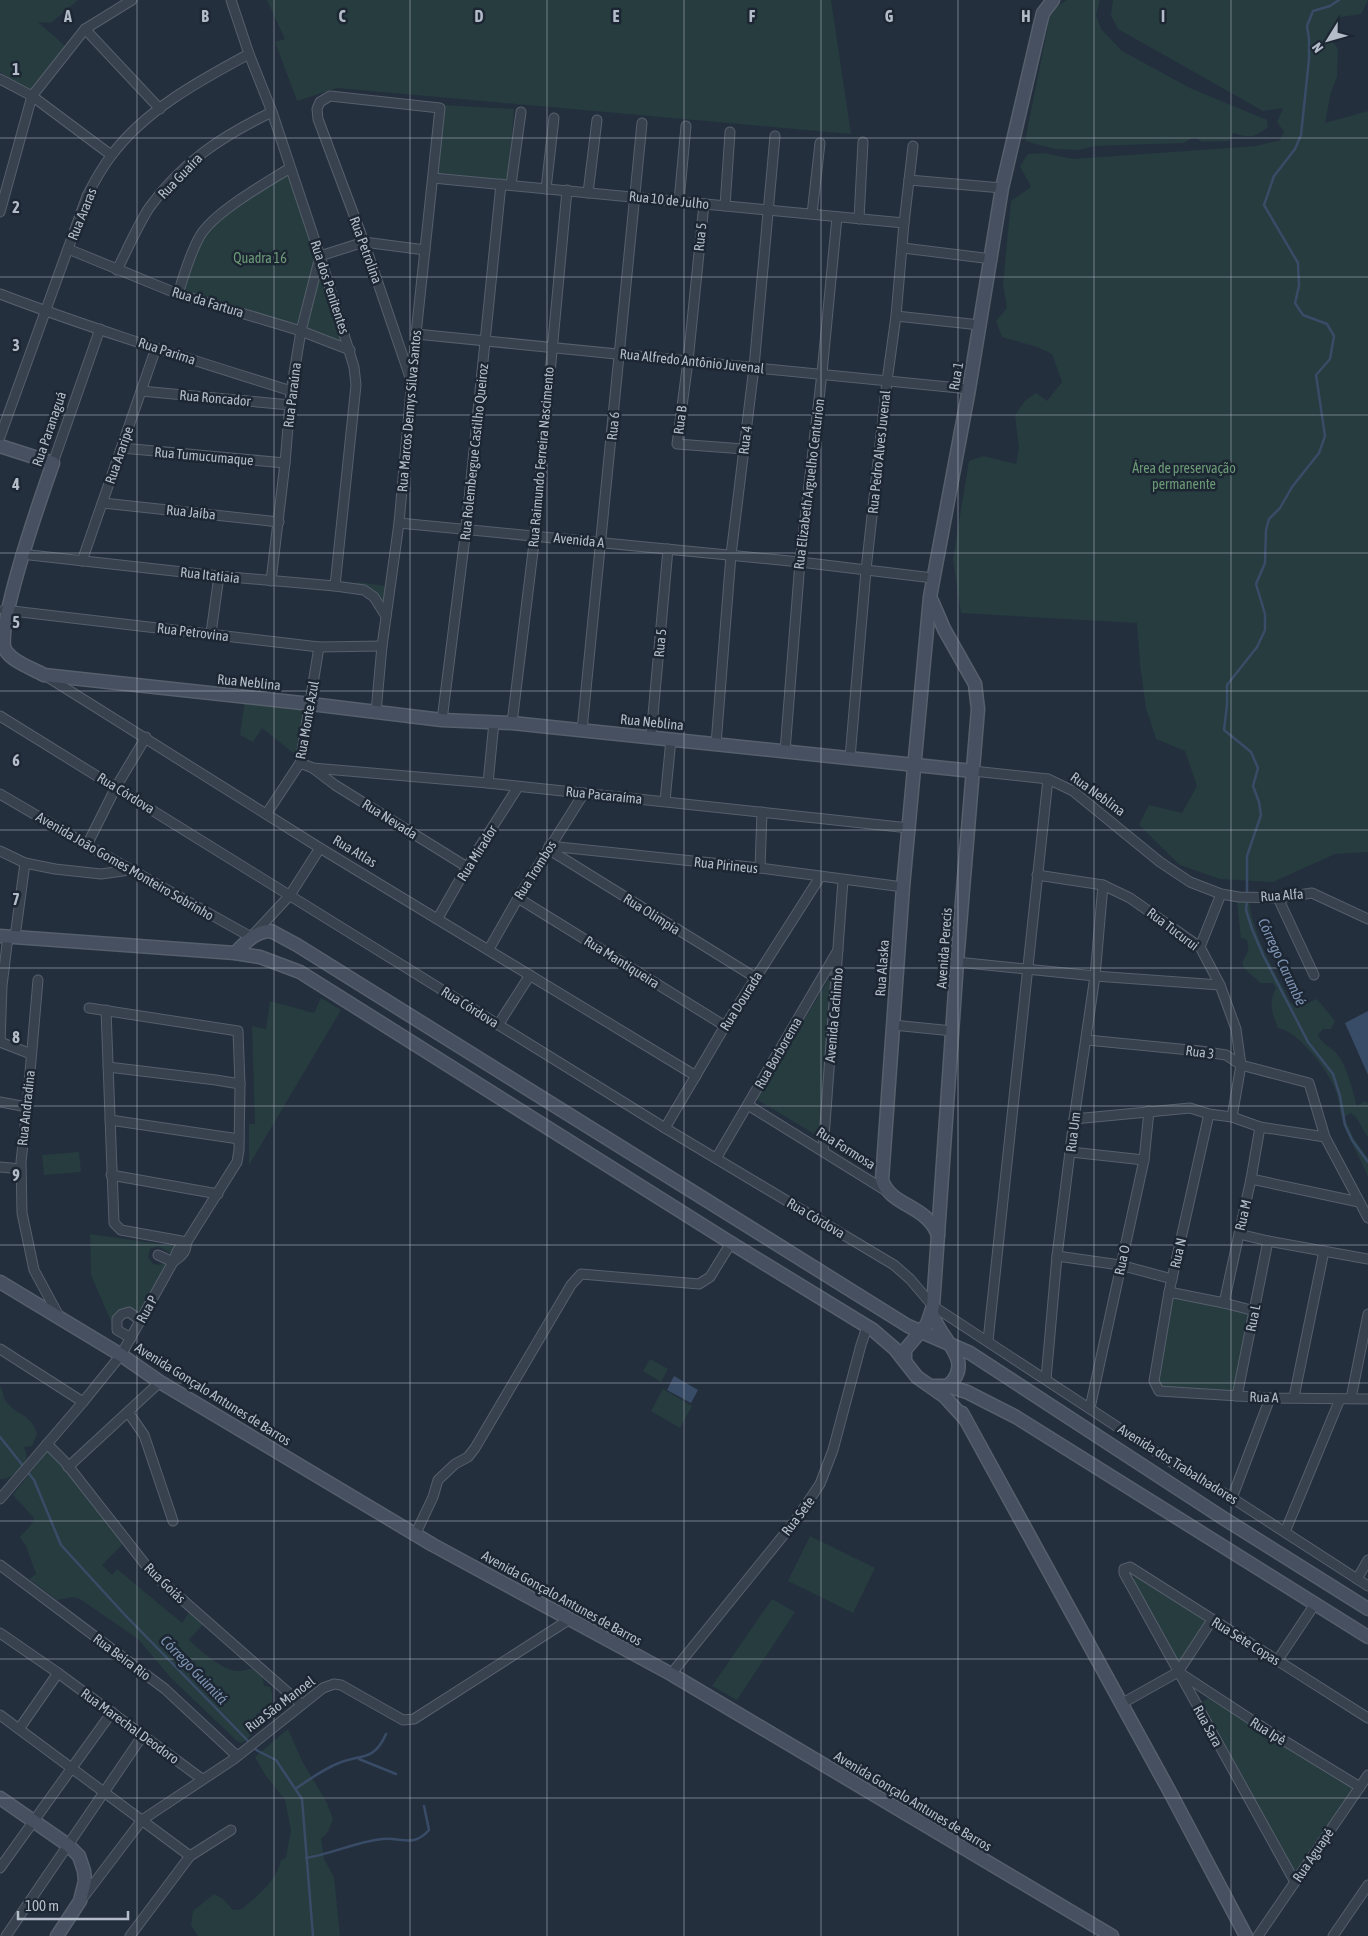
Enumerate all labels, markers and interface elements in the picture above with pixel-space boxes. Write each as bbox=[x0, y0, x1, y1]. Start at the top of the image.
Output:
text: A bbox=[63, 7, 72, 25]
text: B bbox=[201, 7, 209, 25]
text: C bbox=[338, 7, 346, 25]
text: D bbox=[475, 7, 484, 25]
text: E bbox=[613, 7, 620, 25]
text: F bbox=[749, 7, 756, 25]
text: G bbox=[885, 7, 894, 25]
text: H bbox=[1021, 7, 1031, 25]
text: I bbox=[1161, 7, 1165, 25]
north arrow bbox=[1303, 15, 1353, 65]
text: N bbox=[1309, 40, 1326, 56]
text: 1 bbox=[12, 60, 20, 78]
street label: Rua Guaíra bbox=[155, 150, 205, 202]
street label: Rua Araras bbox=[64, 186, 100, 242]
street label: Rua 10 de Julho bbox=[628, 188, 710, 212]
text: 2 bbox=[12, 198, 20, 216]
street label: Rua Petrolina bbox=[346, 214, 386, 286]
street label: Rua 5 bbox=[691, 222, 709, 252]
street label: Rua dos Penitentes bbox=[307, 238, 353, 336]
park label: Quadra 16 bbox=[233, 250, 287, 266]
street label: Rua da Fartura bbox=[170, 283, 246, 321]
street label: Rua Marcos Dennys Silva Santos bbox=[394, 329, 424, 493]
street label: Rua Parima bbox=[136, 334, 198, 368]
text: 3 bbox=[12, 336, 20, 354]
street label: Rua Alfredo Antônio Juvenal bbox=[619, 345, 765, 377]
street label: Rua 1 bbox=[946, 360, 966, 392]
street label: Rua Paraúna bbox=[280, 361, 304, 429]
street label: Rua Rolembergue Castilho Queiroz bbox=[457, 363, 491, 541]
street label: Rua Raimundo Ferreira Nascimento bbox=[525, 366, 557, 548]
street label: Rua Roncador bbox=[179, 387, 252, 409]
street label: Rua Paranaguá bbox=[29, 389, 69, 469]
street label: Rua Pedro Alves Juvenal bbox=[865, 389, 893, 514]
street label: Rua Elizabeth Arguelho Centurion bbox=[791, 398, 827, 570]
street label: Rua B bbox=[670, 404, 690, 435]
street label: Rua 6 bbox=[604, 410, 623, 441]
street label: Rua Araripe bbox=[102, 424, 136, 486]
street label: Rua 4 bbox=[735, 424, 755, 455]
street label: Rua Tumucumaque bbox=[154, 444, 254, 468]
park label: Área de preservação permanente bbox=[1132, 460, 1236, 492]
text: 4 bbox=[11, 475, 20, 493]
street label: Rua Jaíba bbox=[166, 501, 216, 523]
street label: Avenida A bbox=[553, 529, 605, 551]
street label: Rua Itatiaia bbox=[179, 564, 241, 586]
text: 5 bbox=[12, 613, 20, 631]
street label: Rua Petrovina bbox=[156, 620, 230, 644]
street label: Rua 5 bbox=[651, 628, 669, 658]
street label: Rua Neblina bbox=[217, 671, 281, 693]
street label: Rua Monte Azul bbox=[292, 679, 322, 761]
street label: Rua Neblina bbox=[620, 711, 684, 733]
text: 6 bbox=[12, 751, 20, 769]
street label: Rua Córdova bbox=[94, 769, 158, 817]
street label: Rua Neblina bbox=[1068, 769, 1128, 819]
street label: Rua Pacaraíma bbox=[565, 783, 643, 807]
street label: Rua Nevada bbox=[359, 796, 421, 842]
street label: Avenida João Gomes Monteiro Sobrinho bbox=[33, 808, 217, 924]
street label: Rua Mirador bbox=[454, 822, 501, 884]
street label: Rua Atlas bbox=[330, 832, 380, 870]
street label: Rua Trombos bbox=[511, 838, 559, 902]
street label: Rua Pirineus bbox=[693, 854, 759, 876]
street label: Rua Alfa bbox=[1260, 886, 1304, 904]
text: 7 bbox=[12, 890, 20, 908]
street label: Rua Olimpia bbox=[621, 890, 683, 938]
street label: Rua Tucurui bbox=[1144, 904, 1202, 954]
street label: Avenida Perecis bbox=[933, 907, 955, 989]
water label: Córrego Carumbé bbox=[1255, 915, 1310, 1008]
street label: Rua Mantiqueira bbox=[582, 933, 662, 991]
street label: Rua Alaska bbox=[872, 939, 892, 997]
street label: Avenida Cachimbo bbox=[822, 967, 846, 1063]
street label: Rua Dourada bbox=[716, 968, 766, 1034]
street label: Rua Córdova bbox=[438, 983, 502, 1031]
street label: Rua Borborema bbox=[751, 1014, 805, 1092]
text: 8 bbox=[12, 1028, 20, 1046]
street label: Rua 3 bbox=[1185, 1042, 1215, 1062]
street label: Rua Andradina bbox=[14, 1069, 38, 1147]
street label: Rua Um bbox=[1063, 1111, 1083, 1153]
street label: Rua Formosa bbox=[814, 1124, 878, 1172]
text: 9 bbox=[12, 1166, 20, 1184]
street label: Rua Córdova bbox=[784, 1195, 848, 1241]
street label: Rua M bbox=[1232, 1198, 1254, 1232]
street label: Rua N bbox=[1167, 1236, 1189, 1270]
street label: Rua O bbox=[1111, 1243, 1133, 1277]
street label: Rua P bbox=[133, 1292, 161, 1326]
street label: Rua L bbox=[1243, 1302, 1264, 1333]
street label: Avenida Gonçalo Antunes de Barros bbox=[132, 1339, 294, 1449]
street label: Rua A bbox=[1249, 1388, 1279, 1406]
street label: Avenida dos Trabalhadores bbox=[1115, 1421, 1241, 1507]
street label: Rua Sete bbox=[778, 1493, 818, 1539]
street label: Avenida Gonçalo Antunes de Barros bbox=[479, 1547, 645, 1649]
street label: Rua Goiás bbox=[141, 1560, 189, 1606]
street label: Rua Sete Copas bbox=[1209, 1614, 1283, 1668]
street label: Rua Beira Rio bbox=[90, 1630, 154, 1684]
water label: Córrego Guimitá bbox=[157, 1632, 231, 1707]
street label: Rua São Manoel bbox=[242, 1673, 318, 1735]
street label: Rua Marechal Deodoro bbox=[78, 1685, 182, 1767]
street label: Rua Sara bbox=[1190, 1702, 1226, 1750]
street label: Rua Ipê bbox=[1247, 1714, 1289, 1748]
street label: Avenida Gonçalo Antunes de Barros bbox=[831, 1748, 995, 1854]
street label: Rua Aguapé bbox=[1289, 1825, 1337, 1885]
scale bar bbox=[18, 1888, 128, 1920]
text: 100 m bbox=[25, 1897, 59, 1914]

